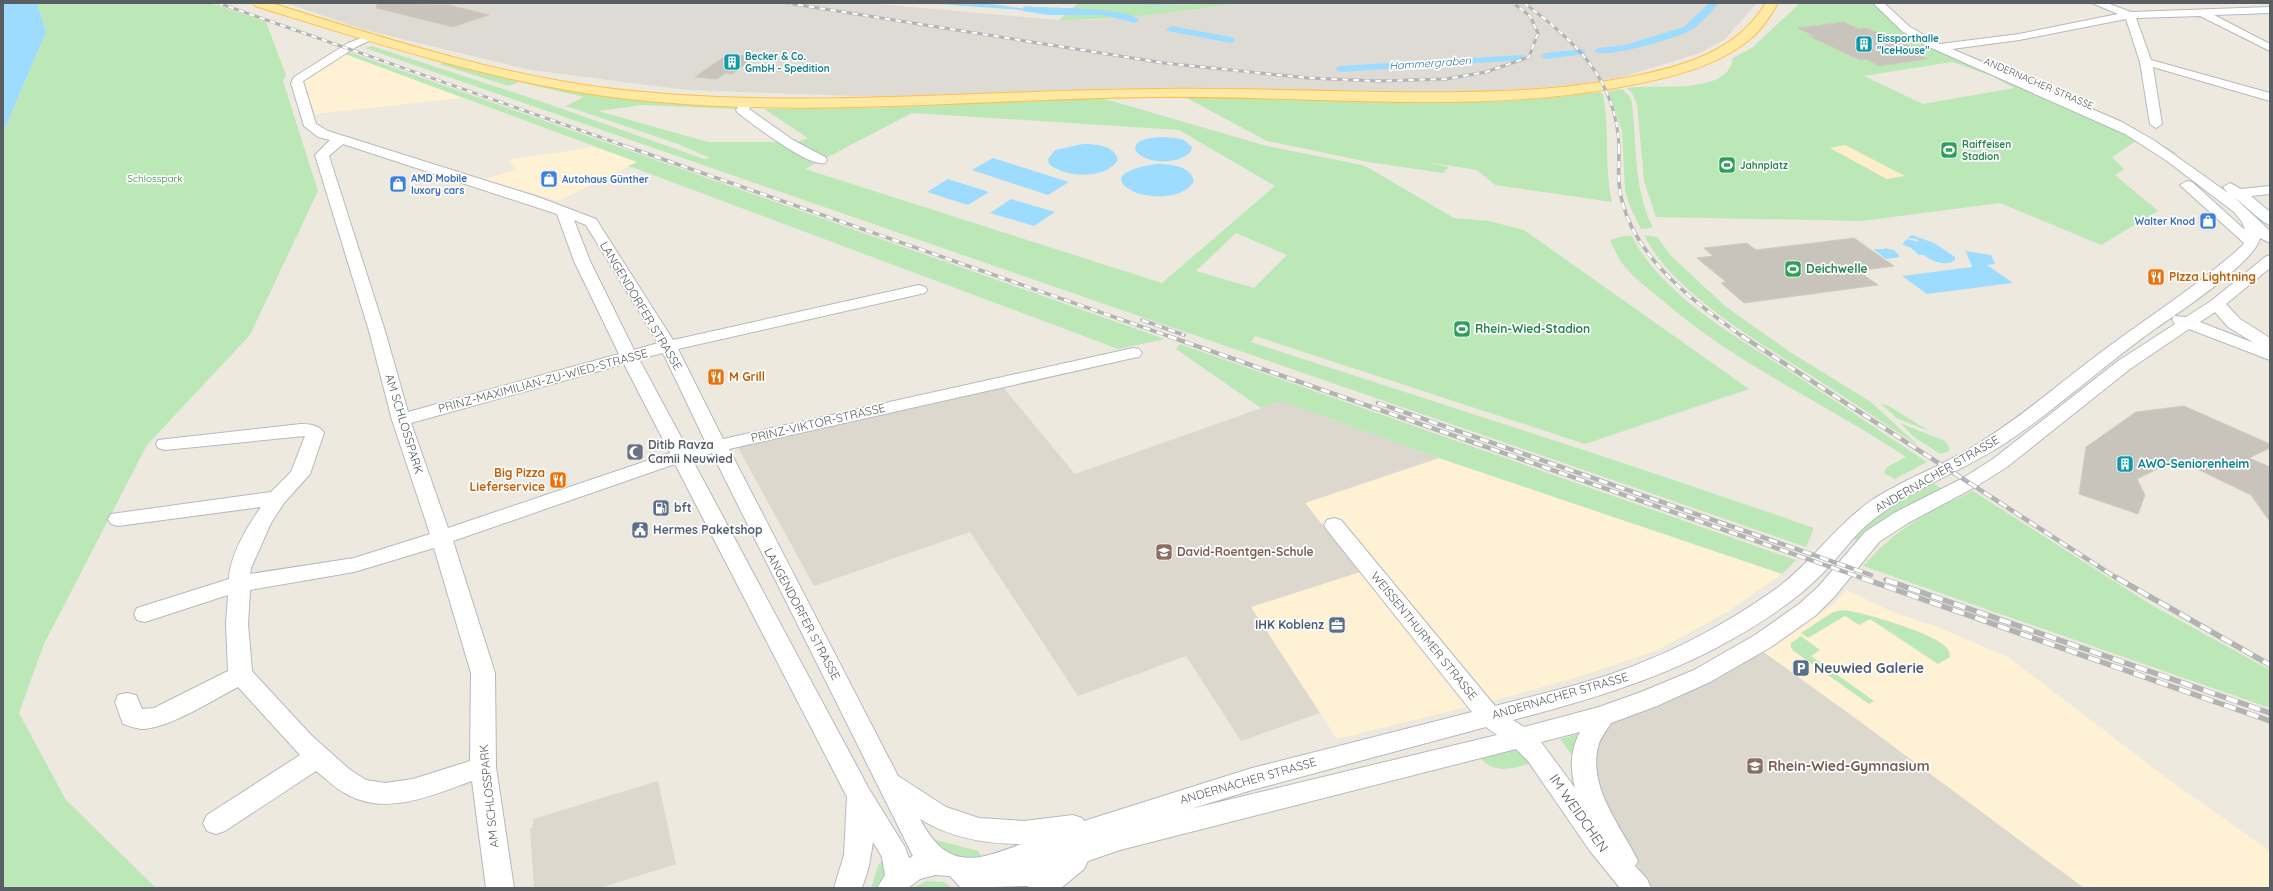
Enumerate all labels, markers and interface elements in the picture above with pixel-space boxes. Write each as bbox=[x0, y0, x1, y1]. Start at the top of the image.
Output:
place label: Eissporthalle "IceHouse" bbox=[1877, 32, 1939, 57]
building icon: Eissporthalle "IceHouse" bbox=[1854, 34, 1874, 54]
place label: Becker & Co. GmbH - Spedition bbox=[745, 50, 830, 75]
building icon: Becker & Co. GmbH - Spedition bbox=[722, 52, 742, 72]
water label: Hammergraben bbox=[1389, 53, 1472, 73]
street label: ANDERNACHER STRASSE bbox=[1982, 54, 2096, 113]
place label: Raiffeisen Stadion bbox=[1962, 138, 2011, 163]
sports icon: Raiffeisen Stadion bbox=[1939, 140, 1959, 160]
sports icon: Jahnplatz bbox=[1717, 155, 1737, 175]
place label: Jahnplatz bbox=[1740, 159, 1788, 172]
shop icon: Autohaus Günther bbox=[539, 169, 559, 189]
park label: Schlosspark bbox=[127, 172, 183, 185]
place label: AMD Mobile luxory cars bbox=[411, 172, 467, 197]
place label: Autohaus Günther bbox=[562, 173, 650, 186]
shop icon: AMD Mobile luxory cars bbox=[388, 174, 408, 194]
shop icon: Walter Knod bbox=[2198, 211, 2218, 231]
place label: Walter Knod bbox=[2135, 215, 2195, 228]
street label: LANGENDORFER STRASSE bbox=[597, 239, 686, 373]
sports icon: Deichwelle bbox=[1783, 259, 1803, 279]
place label: Deichwelle bbox=[1806, 261, 1868, 276]
restaurant icon: PIzza Lightning bbox=[2146, 267, 2166, 287]
place label: PIzza Lightning bbox=[2169, 269, 2256, 284]
sports icon: Rhein-Wied-Stadion bbox=[1452, 319, 1472, 339]
place label: Rhein-Wied-Stadion bbox=[1475, 321, 1590, 336]
street label: PRINZ-MAXIMILIAN-ZU-WIED-STRASSE bbox=[436, 345, 650, 416]
restaurant icon: M Grill bbox=[706, 367, 726, 387]
place label: M Grill bbox=[729, 369, 765, 384]
street label: AM SCHLOSSPARK bbox=[382, 372, 427, 476]
street label: PRINZ-VIKTOR-STRASSE bbox=[749, 400, 887, 445]
street label: ANDERNACHER STRASSE bbox=[1872, 432, 2002, 515]
place label: Ditib Ravza Camii Neuwied bbox=[648, 437, 733, 466]
mosque icon: Ditib Ravza Camii Neuwied bbox=[625, 442, 645, 462]
building icon: AWO-Seniorenheim bbox=[2115, 454, 2135, 474]
place label: AWO-Seniorenheim bbox=[2138, 456, 2249, 471]
place label: Big Pizza Lieferservice bbox=[470, 465, 545, 494]
restaurant icon: Big Pizza Lieferservice bbox=[548, 470, 568, 490]
fuel station icon: bft bbox=[651, 498, 671, 518]
place label: bft bbox=[674, 500, 692, 515]
public building icon: Hermes Paketshop bbox=[630, 520, 650, 540]
place label: Hermes Paketshop bbox=[653, 522, 763, 537]
school or university icon: David-Roentgen-Schule bbox=[1154, 542, 1174, 562]
place label: David-Roentgen-Schule bbox=[1177, 544, 1314, 559]
street label: LANGENDORFER STRASSE bbox=[761, 545, 844, 683]
street label: WEISSENTHURMER STRASSE bbox=[1368, 568, 1481, 703]
office icon: IHK Koblenz bbox=[1327, 615, 1347, 635]
place label: IHK Koblenz bbox=[1255, 617, 1324, 632]
parking icon: Neuwied Galerie bbox=[1791, 658, 1811, 678]
place label: Neuwied Galerie bbox=[1814, 659, 1924, 677]
street label: ANDERNACHER STRASSE bbox=[1490, 669, 1630, 722]
street label: AM SCHLOSSPARK bbox=[476, 744, 501, 848]
street label: ANDERNACHER STRASSE bbox=[1178, 754, 1318, 807]
school or university icon: Rhein-Wied-Gymnasium bbox=[1745, 756, 1765, 776]
place label: Rhein-Wied-Gymnasium bbox=[1768, 757, 1930, 775]
street label: IM WEIDCHEN bbox=[1545, 770, 1613, 856]

